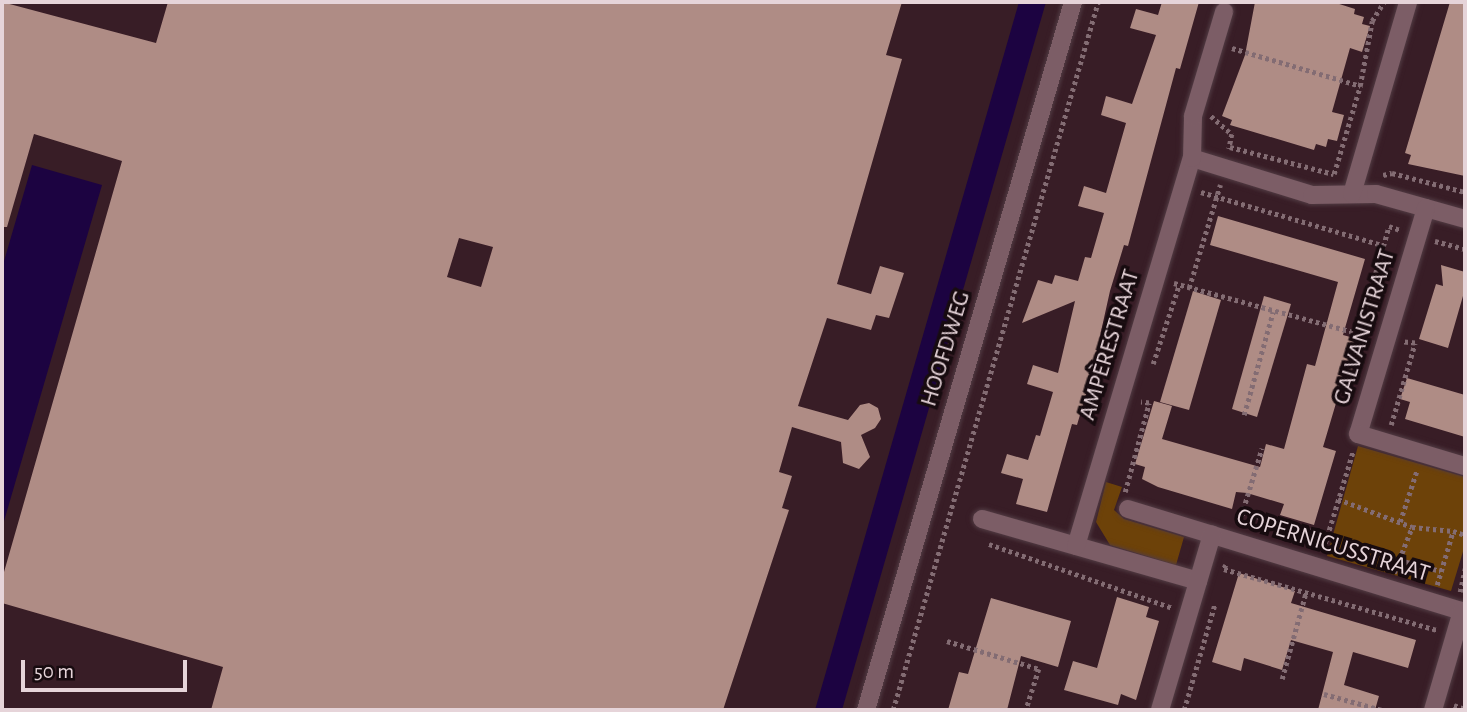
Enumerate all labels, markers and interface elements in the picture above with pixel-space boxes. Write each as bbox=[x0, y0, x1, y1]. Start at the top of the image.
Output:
street label: GALVANISTRAAT bbox=[1328, 246, 1402, 408]
street label: AMPÈRESTRAAT bbox=[1073, 266, 1147, 424]
street label: HOOFDWEG bbox=[915, 288, 977, 410]
street label: COPERNICUSSTRAAT bbox=[1233, 503, 1433, 589]
scale bar bbox=[24, 646, 191, 690]
text: 50 m bbox=[34, 661, 74, 682]

